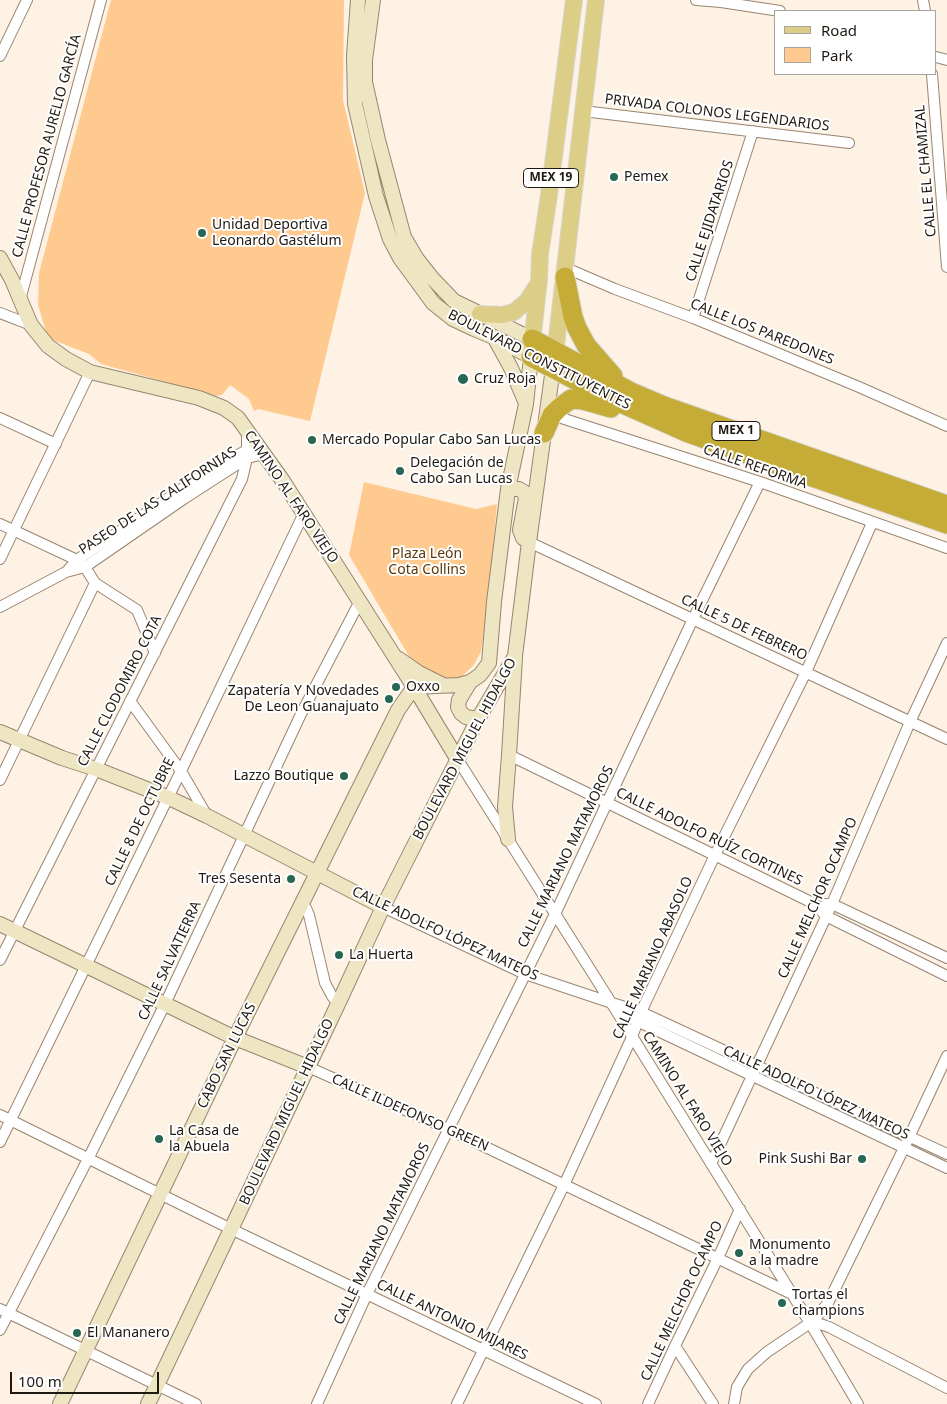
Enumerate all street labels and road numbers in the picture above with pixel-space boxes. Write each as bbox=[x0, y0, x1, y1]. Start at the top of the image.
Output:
street label: CALLE PROFESOR AURELIO GARCÍA bbox=[9, 32, 85, 260]
street label: PRIVADA COLONOS LEGENDARIOS bbox=[604, 91, 830, 135]
street label: CALLE EL CHAMIZAL bbox=[912, 104, 940, 238]
street label: CALLE EJIDATARIOS bbox=[682, 158, 738, 284]
road number: MEX 19 bbox=[524, 168, 578, 188]
street label: CALLE LOS PAREDONES bbox=[688, 295, 836, 369]
street label: BOULEVARD CONSTITUYENTES bbox=[445, 306, 633, 414]
road number: MEX 1 bbox=[712, 422, 760, 441]
street label: CAMINO AL FARO VIEJO bbox=[240, 428, 342, 566]
street label: CALLE REFORMA bbox=[701, 441, 809, 493]
street label: PASEO DE LAS CALIFORNIAS bbox=[76, 444, 240, 558]
street label: CALLE 5 DE FEBRERO bbox=[678, 591, 810, 665]
street label: CALLE CLODOMIRO COTA bbox=[75, 613, 165, 769]
street label: BOULEVARD MIGUEL HIDALGO bbox=[410, 655, 520, 843]
street label: CALLE 8 DE OCTUBRE bbox=[102, 755, 178, 889]
street label: CALLE MARIANO MATAMOROS bbox=[514, 763, 618, 951]
street label: CALLE ADOLFO RUÍZ CORTINES bbox=[613, 784, 805, 890]
street label: CALLE MELCHOR OCAMPO bbox=[775, 815, 861, 981]
street label: CALLE MARIANO ABASOLO bbox=[609, 874, 697, 1042]
street label: CALLE ADOLFO LÓPEZ MATEOS bbox=[349, 883, 541, 985]
street label: CALLE SALVATIERRA bbox=[135, 899, 205, 1023]
street label: CABO SAN LUCAS bbox=[194, 1001, 260, 1111]
street label: BOULEVARD MIGUEL HIDALGO bbox=[236, 1016, 338, 1208]
street label: CAMINO AL FARO VIEJO bbox=[639, 1028, 735, 1170]
street label: CALLE ADOLFO LÓPEZ MATEOS bbox=[720, 1042, 912, 1144]
street label: CALLE ILDEFONSO GREEN bbox=[329, 1071, 491, 1155]
street label: CALLE MARIANO MATAMOROS bbox=[330, 1140, 434, 1328]
street label: CALLE MELCHOR OCAMPO bbox=[637, 1218, 727, 1384]
street label: CALLE ANTONIO MIJARES bbox=[374, 1276, 530, 1364]

